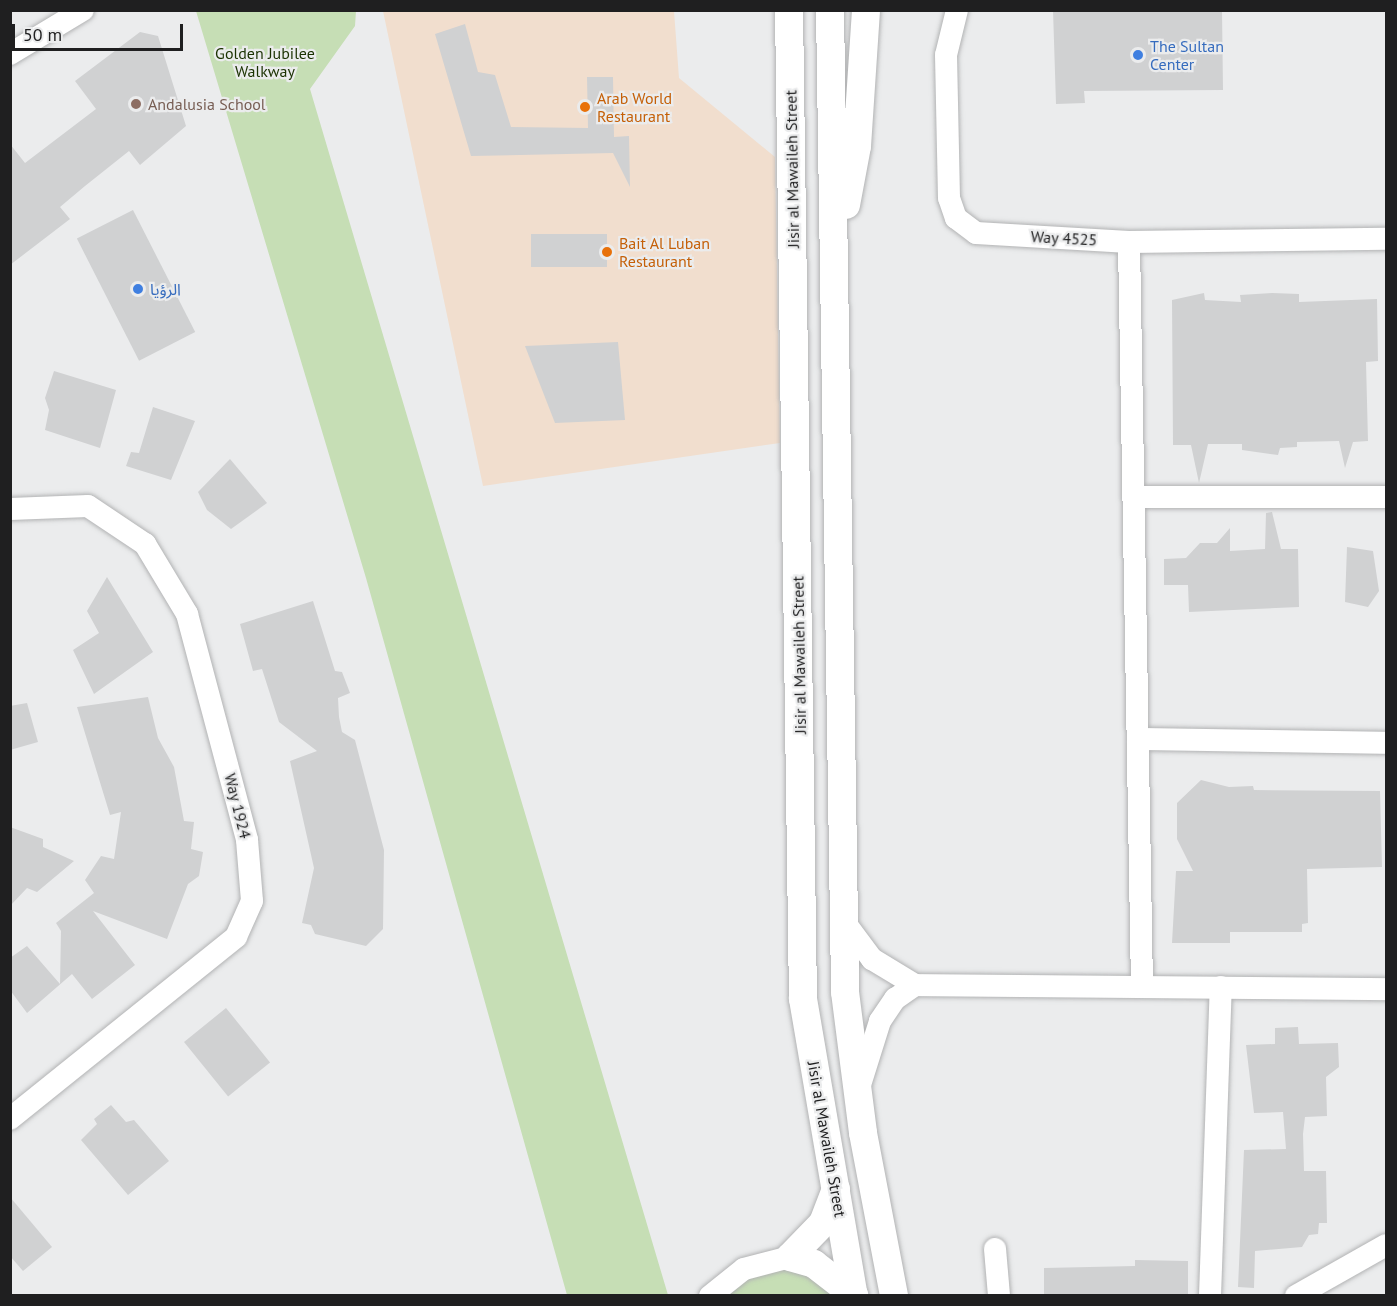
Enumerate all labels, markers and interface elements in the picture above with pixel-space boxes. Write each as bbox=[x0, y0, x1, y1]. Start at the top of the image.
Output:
scale bar bbox=[15, 12, 186, 50]
text: 50 m bbox=[23, 23, 62, 46]
place label: The Sultan Center bbox=[1150, 36, 1224, 74]
park label: Golden Jubilee Walkway bbox=[215, 43, 315, 81]
marker: The Sultan Center bbox=[1131, 48, 1145, 62]
place label: Arab World Restaurant bbox=[597, 88, 673, 126]
street label: Jisir al Mawaileh Street bbox=[781, 90, 803, 248]
place label: Andalusia School bbox=[148, 94, 265, 114]
marker: Andalusia School bbox=[129, 97, 143, 111]
marker: Arab World Restaurant bbox=[578, 100, 592, 114]
street label: Way 4525 bbox=[1030, 227, 1098, 249]
place label: Bait Al Luban Restaurant bbox=[619, 233, 710, 271]
marker: Bait Al Luban Restaurant bbox=[600, 245, 614, 259]
place label: الرؤيا bbox=[150, 279, 181, 299]
marker: الرؤيا bbox=[131, 282, 145, 296]
street label: Jisir al Mawaileh Street bbox=[788, 576, 810, 734]
street label: Way 1924 bbox=[221, 771, 255, 841]
street label: Jisir al Mawaileh Street bbox=[804, 1060, 850, 1218]

